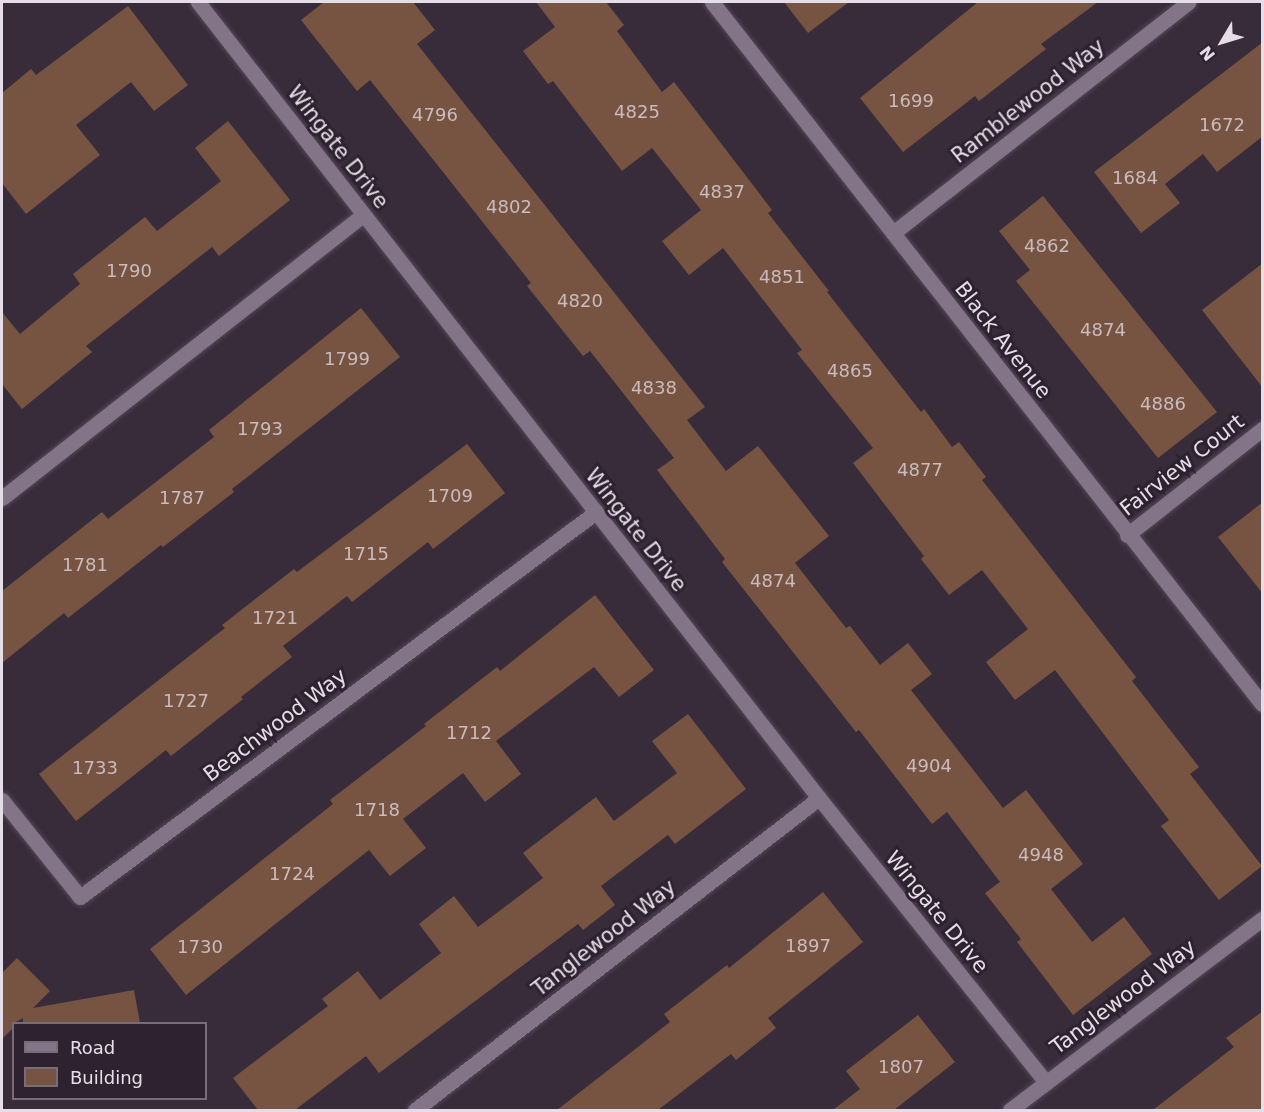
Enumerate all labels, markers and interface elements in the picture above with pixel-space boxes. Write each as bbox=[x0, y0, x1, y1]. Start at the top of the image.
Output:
north arrow bbox=[1192, 12, 1252, 72]
street label: Ramblewood Way bbox=[947, 33, 1109, 169]
text: N bbox=[1196, 42, 1219, 65]
street label: Wingate Drive bbox=[282, 80, 394, 214]
house number: 1699 bbox=[888, 90, 934, 112]
house number: 4825 bbox=[614, 101, 660, 123]
house number: 4796 bbox=[412, 104, 458, 126]
house number: 1672 bbox=[1199, 114, 1245, 136]
house number: 1684 bbox=[1112, 167, 1158, 189]
house number: 4837 bbox=[699, 181, 745, 203]
house number: 4802 bbox=[486, 196, 532, 218]
house number: 4862 bbox=[1024, 235, 1070, 257]
house number: 1790 bbox=[106, 260, 152, 282]
house number: 4851 bbox=[759, 266, 805, 288]
street label: Black Avenue bbox=[950, 276, 1056, 404]
house number: 4820 bbox=[557, 290, 603, 312]
house number: 4874 bbox=[1080, 319, 1126, 341]
house number: 1799 bbox=[324, 348, 370, 370]
house number: 4865 bbox=[827, 360, 873, 382]
house number: 4838 bbox=[631, 377, 677, 399]
house number: 4886 bbox=[1140, 393, 1186, 415]
street label: Fairview Court bbox=[1115, 409, 1249, 521]
house number: 1793 bbox=[237, 418, 283, 440]
house number: 4877 bbox=[897, 459, 943, 481]
street label: Wingate Drive bbox=[580, 463, 692, 597]
house number: 1709 bbox=[427, 485, 473, 507]
house number: 1787 bbox=[159, 487, 205, 509]
house number: 1715 bbox=[343, 543, 389, 565]
house number: 1781 bbox=[62, 554, 108, 576]
house number: 4874 bbox=[750, 570, 796, 592]
house number: 1721 bbox=[252, 607, 298, 629]
street label: Beachwood Way bbox=[198, 663, 352, 787]
house number: 1727 bbox=[163, 690, 209, 712]
house number: 1712 bbox=[446, 722, 492, 744]
house number: 4904 bbox=[906, 755, 952, 777]
house number: 1733 bbox=[72, 757, 118, 779]
house number: 1718 bbox=[354, 799, 400, 821]
house number: 4948 bbox=[1018, 844, 1064, 866]
street label: Wingate Drive bbox=[880, 846, 994, 978]
house number: 1724 bbox=[269, 863, 315, 885]
street label: Tanglewood Way bbox=[527, 874, 681, 1002]
street label: Tanglewood Way bbox=[1045, 934, 1201, 1060]
house number: 1897 bbox=[785, 935, 831, 957]
house number: 1730 bbox=[177, 936, 223, 958]
legend bbox=[12, 1022, 207, 1100]
text: Road bbox=[70, 1037, 115, 1058]
house number: 1807 bbox=[878, 1056, 924, 1078]
text: Building bbox=[70, 1067, 143, 1088]

